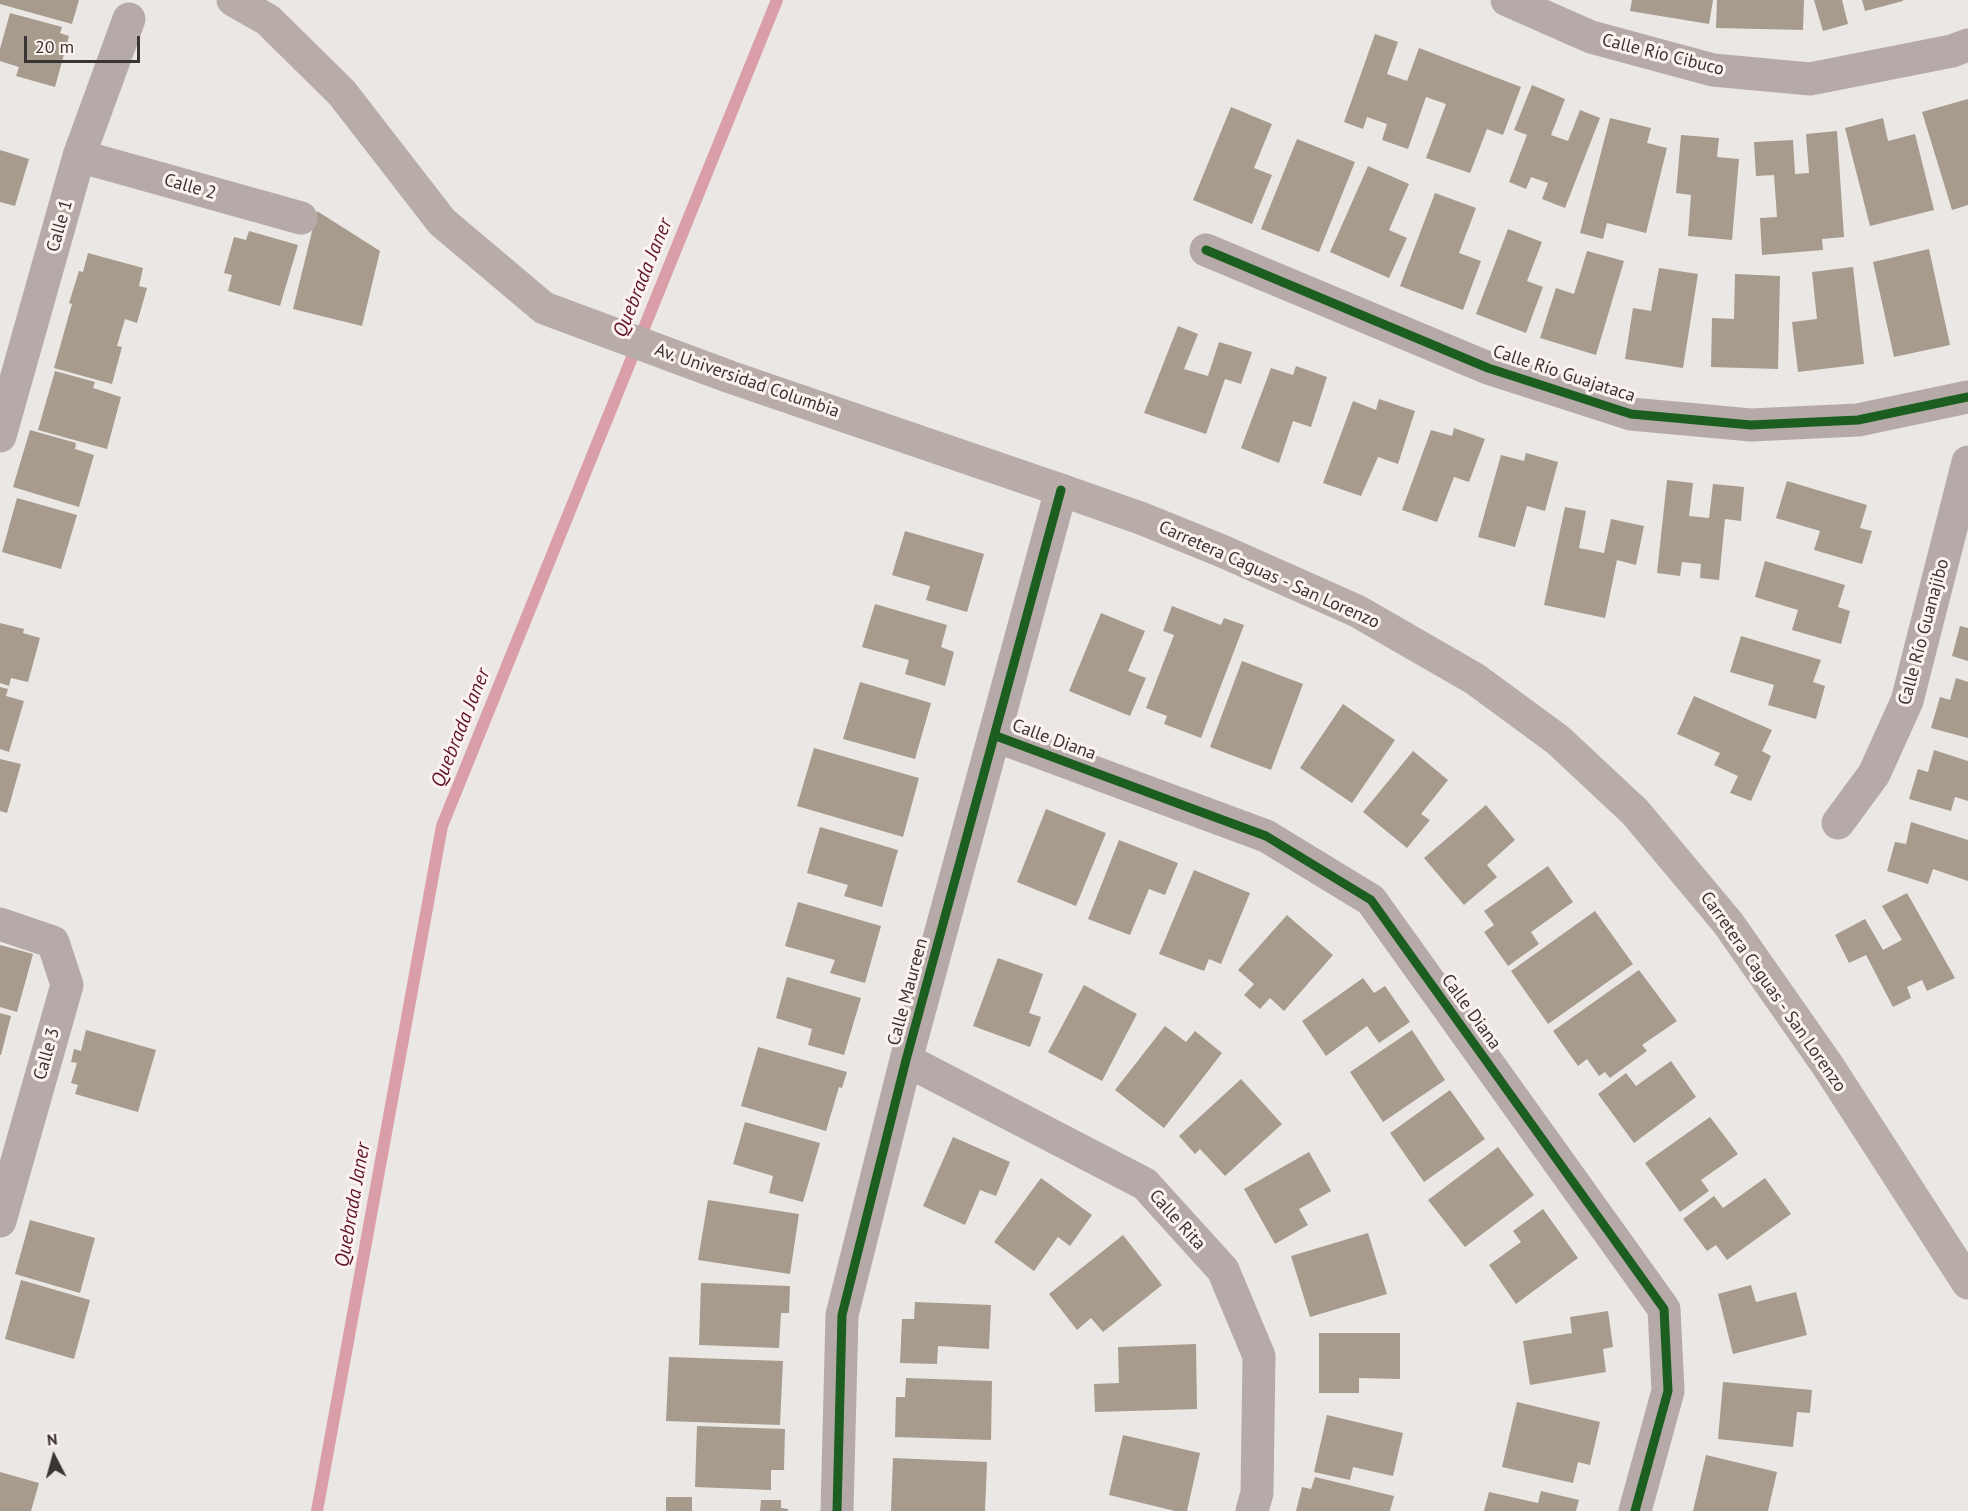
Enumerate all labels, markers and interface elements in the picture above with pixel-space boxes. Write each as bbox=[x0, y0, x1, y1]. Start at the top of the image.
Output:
scale bar bbox=[27, 24, 142, 62]
street label: Calle Río Cibuco bbox=[1600, 29, 1726, 81]
text: 20 m bbox=[35, 35, 74, 58]
street label: Calle 2 bbox=[161, 169, 219, 205]
street label: Calle 1 bbox=[42, 197, 78, 255]
water label: Quebrada Janer bbox=[608, 215, 678, 341]
street label: Av. Universidad Columbia bbox=[652, 339, 842, 423]
street label: Calle Río Guajataca bbox=[1490, 341, 1638, 407]
street label: Carretera Caguas - San Lorenzo bbox=[1155, 516, 1383, 634]
street label: Calle Río Guanajibo bbox=[1894, 556, 1954, 708]
water label: Quebrada Janer bbox=[426, 665, 496, 791]
street label: Calle Diana bbox=[1009, 715, 1099, 765]
street label: Carretera Caguas - San Lorenzo bbox=[1695, 888, 1851, 1096]
street label: Calle Maureen bbox=[883, 936, 933, 1048]
street label: Calle Diana bbox=[1437, 970, 1505, 1054]
street label: Calle 3 bbox=[29, 1025, 65, 1083]
water label: Quebrada Janer bbox=[330, 1141, 376, 1269]
street label: Calle Rita bbox=[1144, 1185, 1210, 1255]
north arrow bbox=[24, 1427, 84, 1487]
text: N bbox=[46, 1429, 58, 1450]

